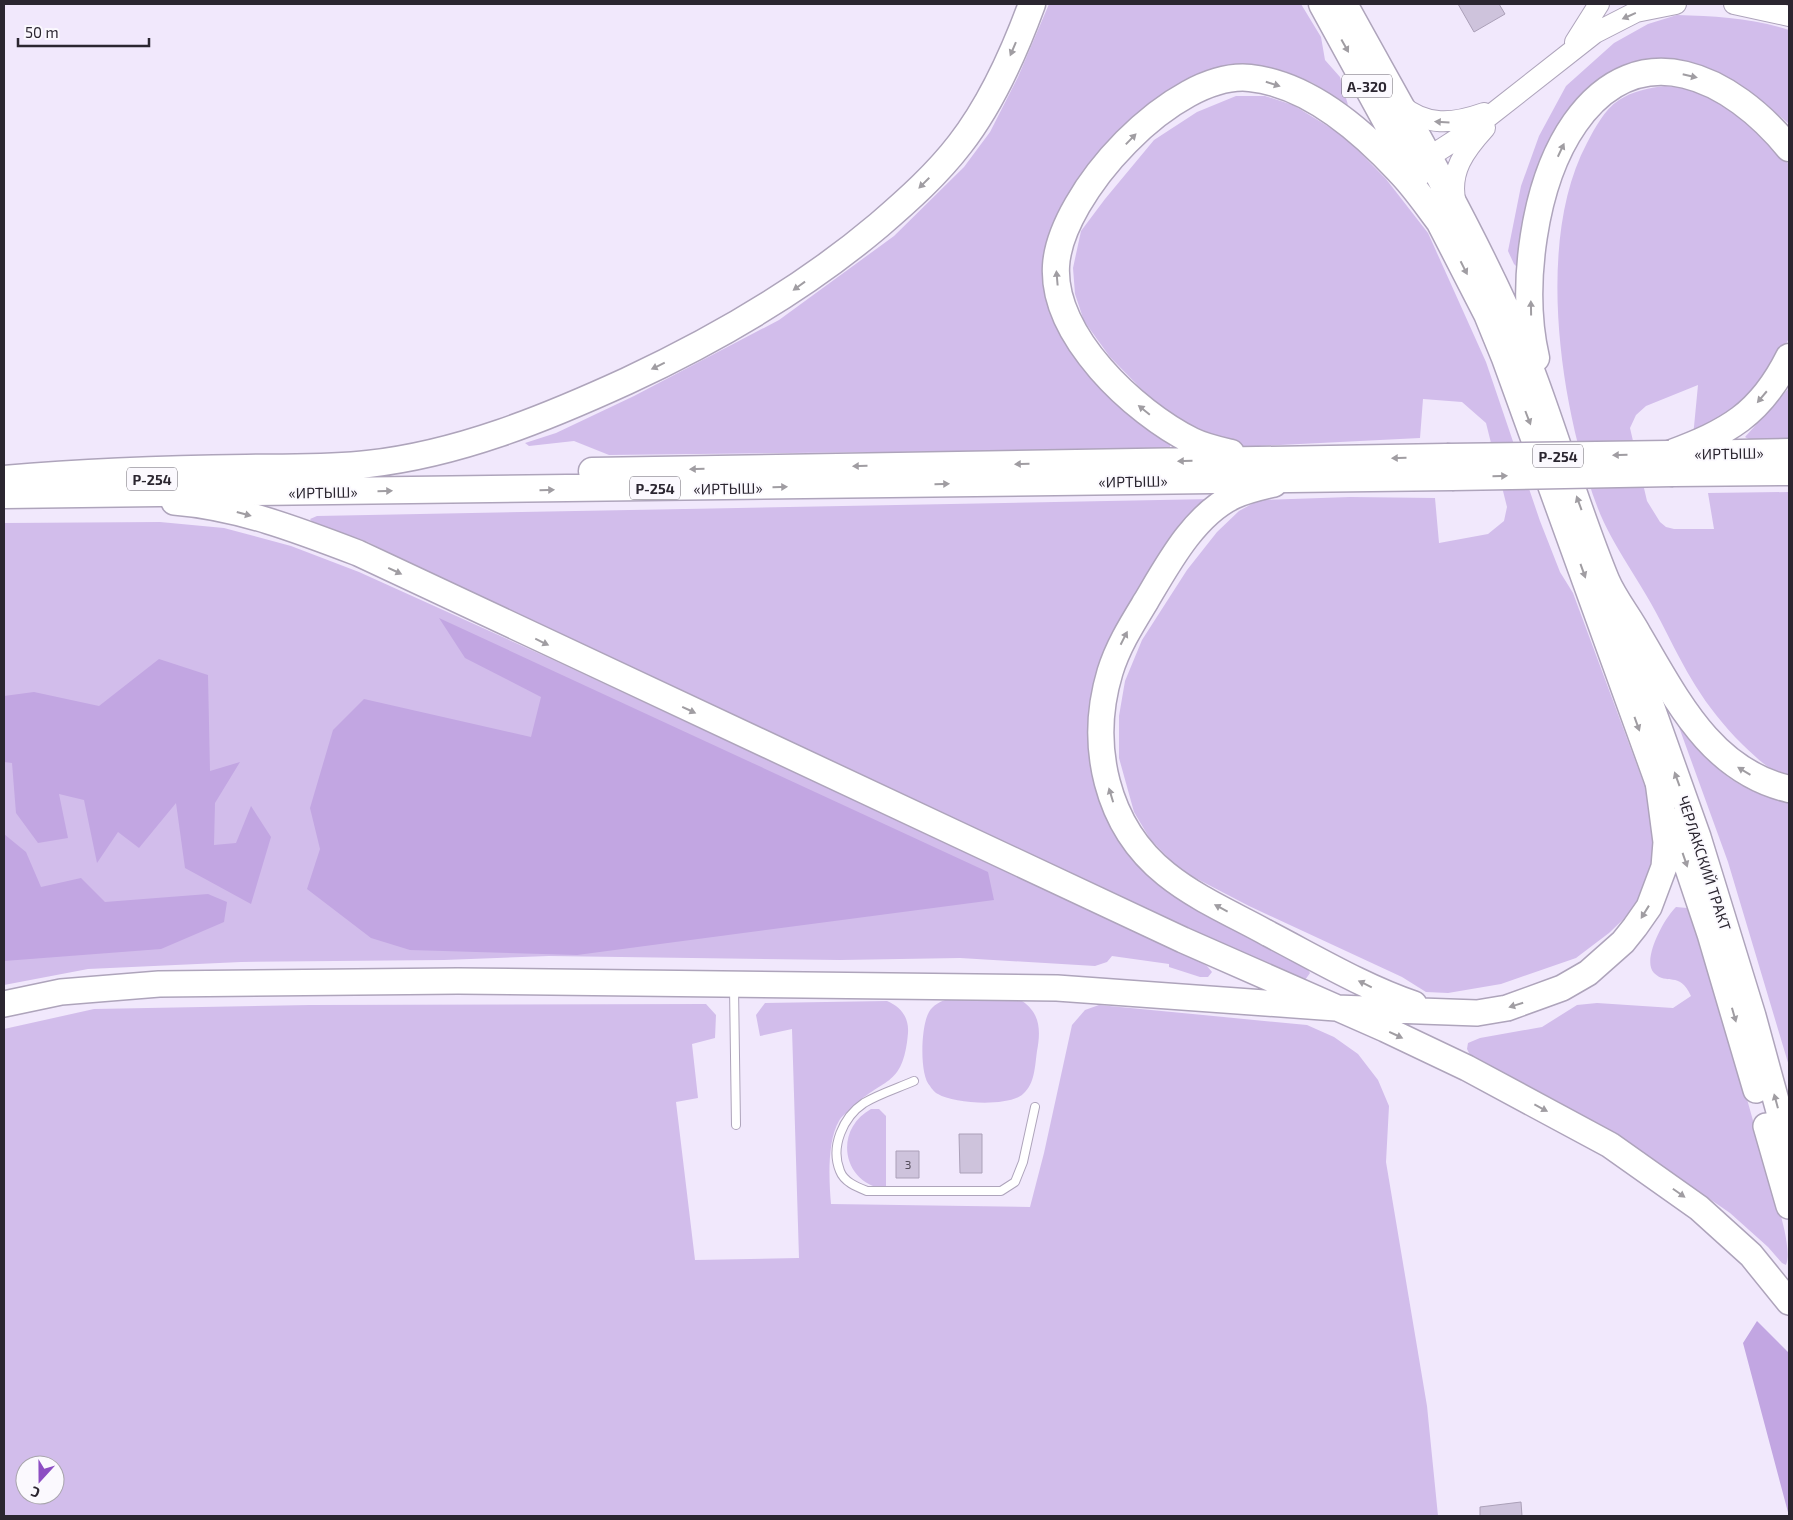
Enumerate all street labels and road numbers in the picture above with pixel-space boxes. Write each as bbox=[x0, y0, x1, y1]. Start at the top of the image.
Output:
road number: А-320 bbox=[1342, 74, 1392, 98]
street label: «ИРТЫШ» bbox=[1694, 443, 1764, 463]
road number: Р-254 bbox=[1533, 444, 1583, 468]
road number: Р-254 bbox=[127, 468, 177, 490]
street label: «ИРТЫШ» bbox=[1098, 471, 1168, 491]
road number: Р-254 bbox=[630, 476, 680, 499]
street label: «ИРТЫШ» bbox=[693, 478, 763, 498]
street label: «ИРТЫШ» bbox=[288, 482, 358, 502]
street label: ЧЕРЛАКСКИЙ ТРАКТ bbox=[1675, 793, 1735, 933]

